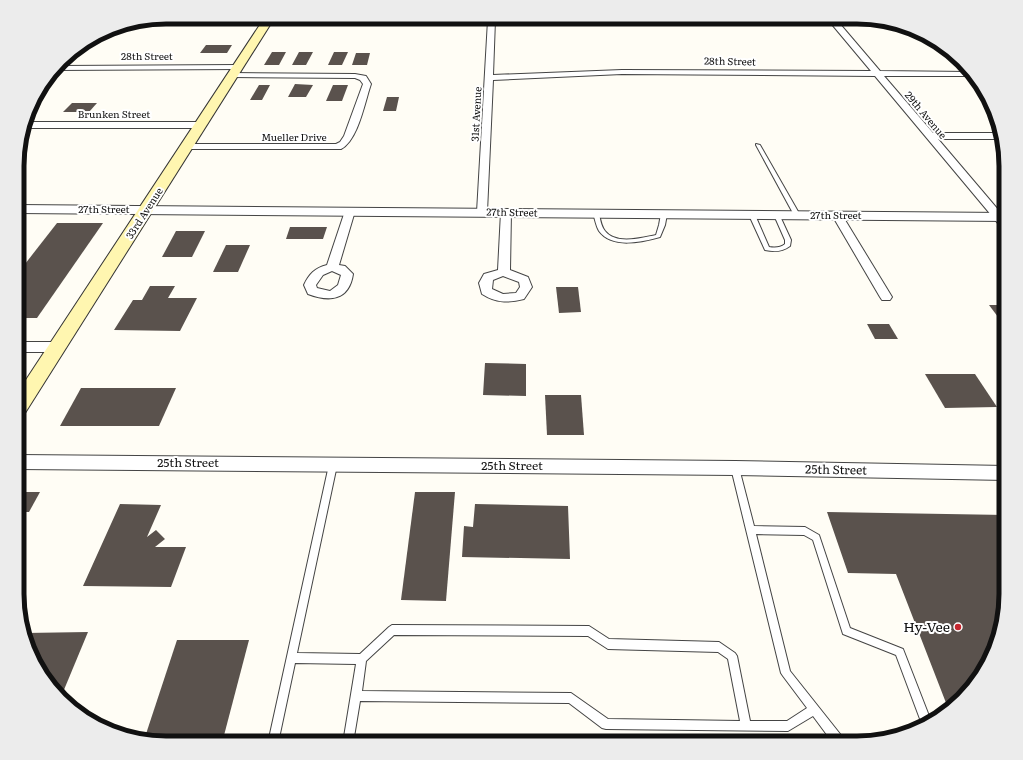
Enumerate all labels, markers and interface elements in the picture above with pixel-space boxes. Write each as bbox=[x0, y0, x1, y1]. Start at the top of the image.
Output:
street label: 28th Street bbox=[121, 48, 173, 63]
street label: 28th Street bbox=[704, 53, 756, 68]
street label: 31st Avenue bbox=[467, 86, 484, 142]
street label: 29th Avenue bbox=[902, 88, 951, 142]
street label: Brunken Street bbox=[78, 106, 150, 121]
street label: Mueller Drive bbox=[261, 129, 327, 144]
street label: 33rd Avenue bbox=[121, 184, 166, 241]
street label: 27th Street bbox=[78, 201, 130, 216]
street label: 27th Street bbox=[486, 204, 538, 219]
street label: 27th Street bbox=[810, 207, 862, 222]
street label: 25th Street bbox=[157, 453, 219, 471]
street label: 25th Street bbox=[481, 456, 543, 474]
street label: 25th Street bbox=[805, 459, 867, 479]
place label: Hy-Vee bbox=[903, 616, 950, 636]
marker: Hy-Vee bbox=[953, 622, 963, 632]

